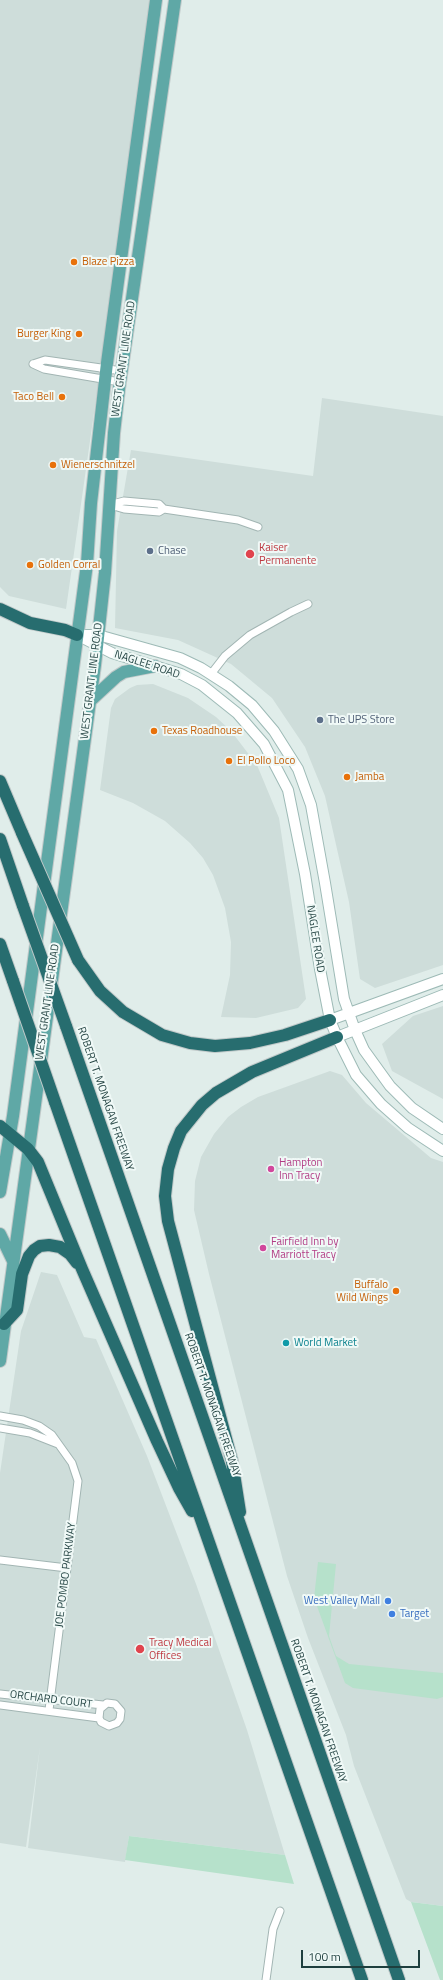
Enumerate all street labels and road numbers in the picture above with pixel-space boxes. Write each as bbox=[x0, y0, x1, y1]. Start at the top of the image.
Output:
street label: WEST GRANT LINE ROAD bbox=[109, 300, 139, 418]
street label: WEST GRANT LINE ROAD bbox=[78, 622, 106, 740]
street label: NAGLEE ROAD bbox=[113, 648, 181, 682]
street label: NAGLEE ROAD bbox=[303, 904, 327, 974]
street label: WEST GRANT LINE ROAD bbox=[33, 943, 63, 1061]
street label: ROBERT T. MONAGAN FREEWAY bbox=[74, 1025, 136, 1173]
street label: ROBERT T. MONAGAN FREEWAY bbox=[181, 1331, 243, 1479]
street label: JOE POMBO PARKWAY bbox=[53, 1522, 79, 1628]
street label: ROBERT T. MONAGAN FREEWAY bbox=[287, 1637, 349, 1785]
street label: ORCHARD COURT bbox=[9, 1688, 93, 1712]

